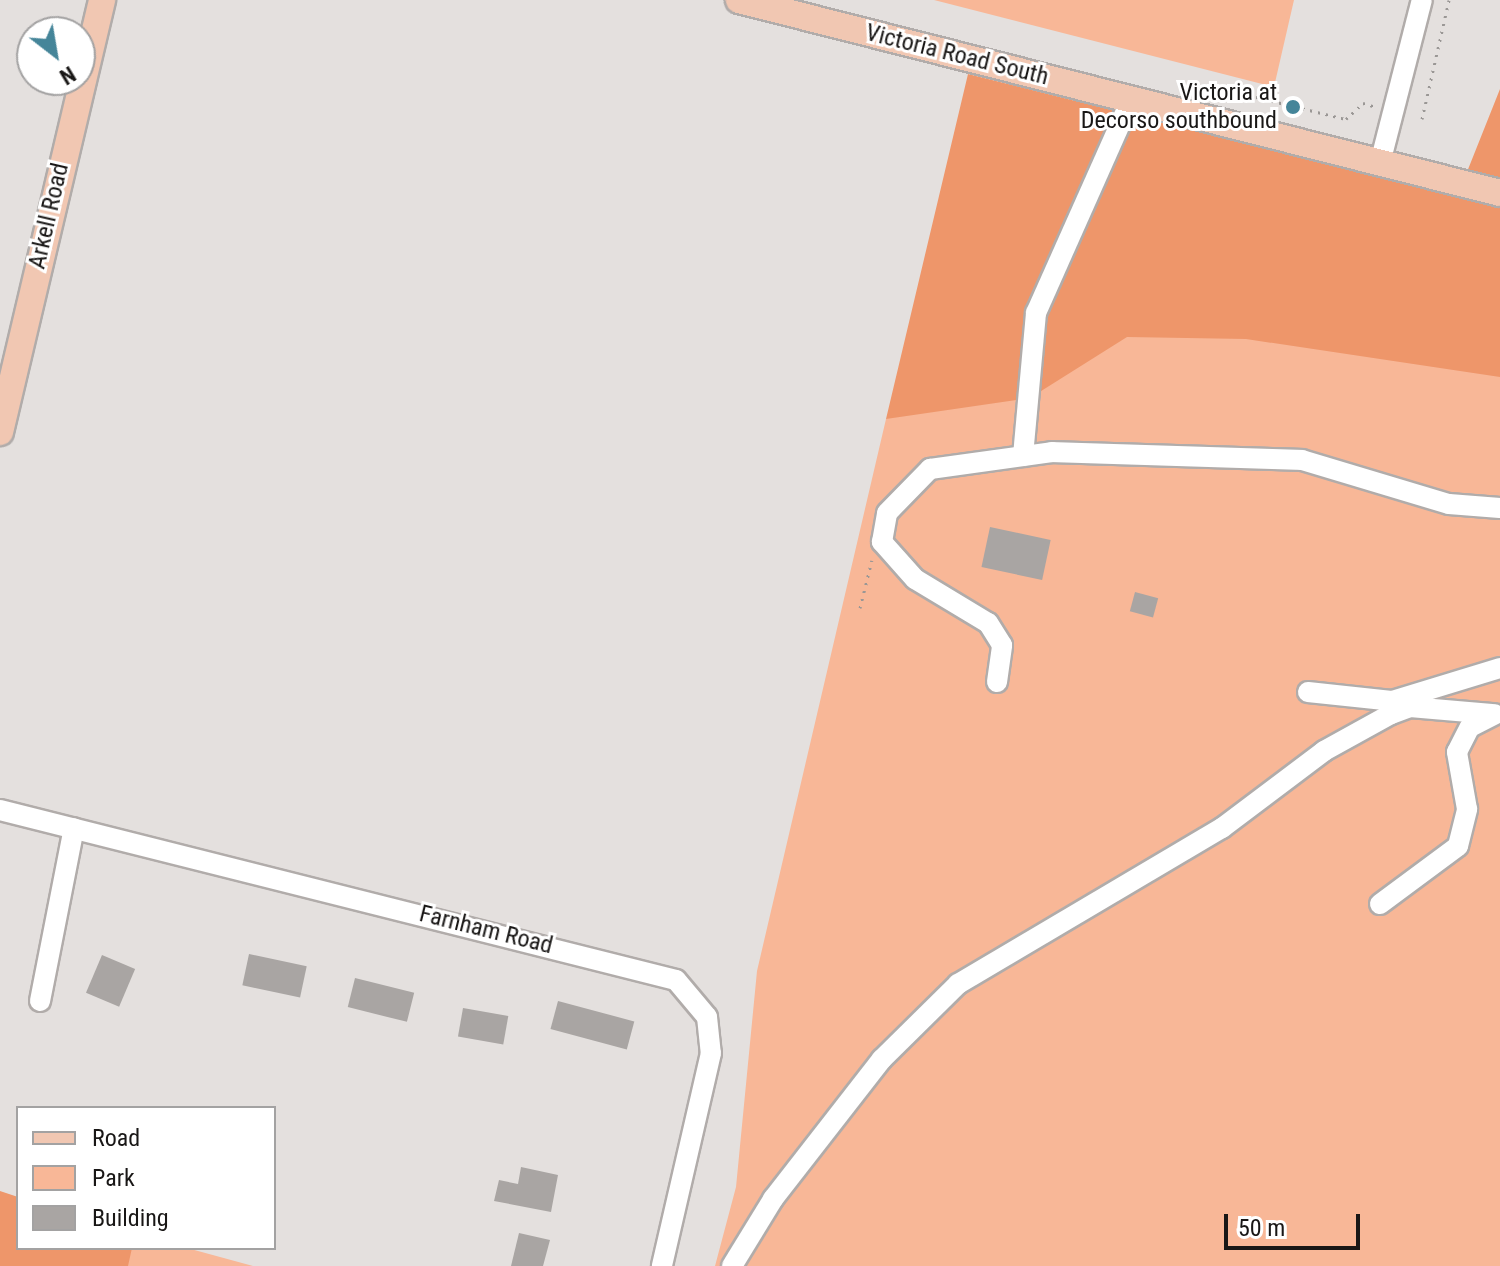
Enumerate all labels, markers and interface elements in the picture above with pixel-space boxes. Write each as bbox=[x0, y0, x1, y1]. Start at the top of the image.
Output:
north arrow bbox=[16, 16, 96, 96]
street label: Victoria Road South bbox=[863, 18, 1051, 92]
text: N bbox=[55, 61, 80, 89]
place label: Victoria at Decorso southbound bbox=[1081, 79, 1277, 135]
marker: Victoria at Decorso southbound bbox=[1284, 98, 1302, 116]
street label: Arkell Road bbox=[23, 160, 75, 272]
street label: Farnham Road bbox=[416, 900, 556, 960]
legend bbox=[16, 1106, 276, 1250]
text: Road bbox=[92, 1124, 140, 1152]
text: Park bbox=[92, 1164, 135, 1192]
scale bar bbox=[1228, 1198, 1364, 1248]
text: Building bbox=[92, 1204, 169, 1232]
text: 50 m bbox=[1238, 1214, 1285, 1242]

